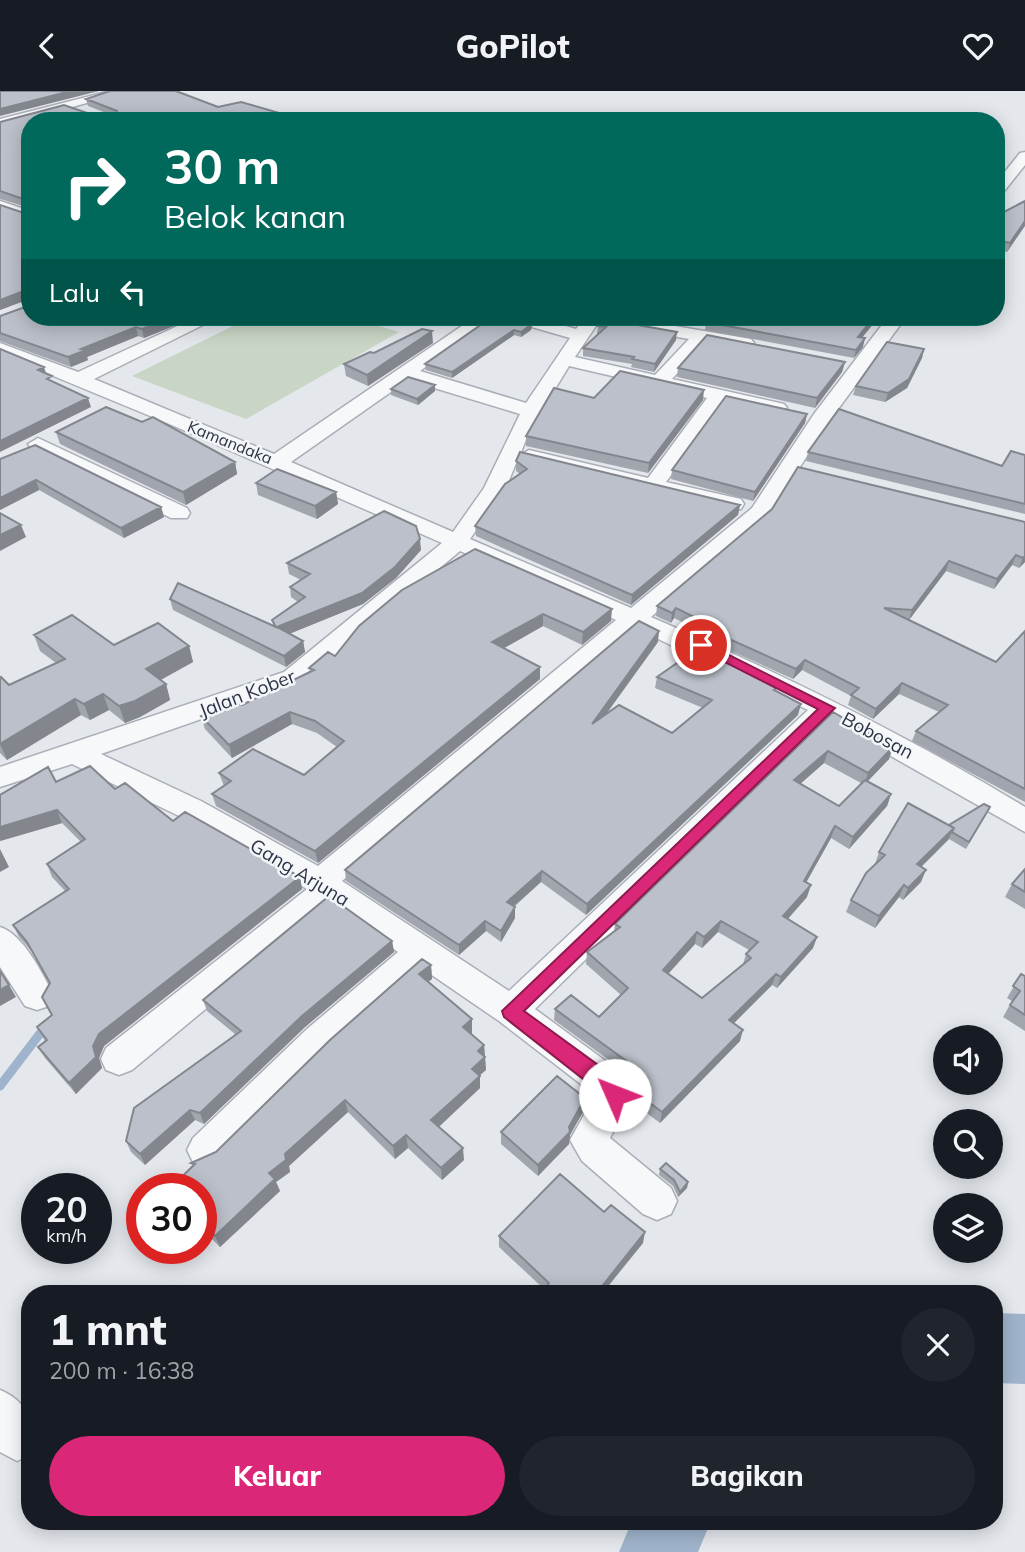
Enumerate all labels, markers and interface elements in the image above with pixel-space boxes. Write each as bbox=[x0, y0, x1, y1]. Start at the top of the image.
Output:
text: GoPilot bbox=[455, 26, 570, 66]
icon: back bbox=[28, 27, 66, 65]
icon: heart bbox=[959, 27, 997, 65]
text: 30 m bbox=[164, 135, 280, 196]
icon: right bbox=[49, 140, 140, 231]
text: Belok kanan bbox=[164, 196, 346, 236]
icon: left bbox=[114, 273, 152, 311]
text: Lalu bbox=[49, 276, 100, 309]
street label: Kamandaka bbox=[185, 416, 275, 468]
pin bbox=[671, 615, 731, 675]
icon: arrive bbox=[682, 626, 720, 664]
street label: Jalan Kober bbox=[196, 664, 299, 722]
street label: Bobosan bbox=[838, 706, 918, 764]
street label: Gang Arjuna bbox=[246, 833, 354, 911]
map controls bbox=[933, 1025, 1003, 1263]
button: sound bbox=[933, 1025, 1003, 1095]
position arrow bbox=[578, 1058, 652, 1132]
button: search bbox=[933, 1109, 1003, 1179]
speed limit sign: 30 bbox=[126, 1173, 217, 1264]
text: 20 bbox=[45, 1187, 88, 1231]
button: layers bbox=[933, 1193, 1003, 1263]
text: km/h bbox=[46, 1224, 87, 1247]
text: 1 mnt bbox=[49, 1303, 167, 1356]
button: close bbox=[901, 1308, 975, 1382]
text: 200 m · 16:38 bbox=[49, 1356, 194, 1385]
button: Keluar bbox=[49, 1436, 505, 1516]
button: Bagikan bbox=[519, 1436, 975, 1516]

